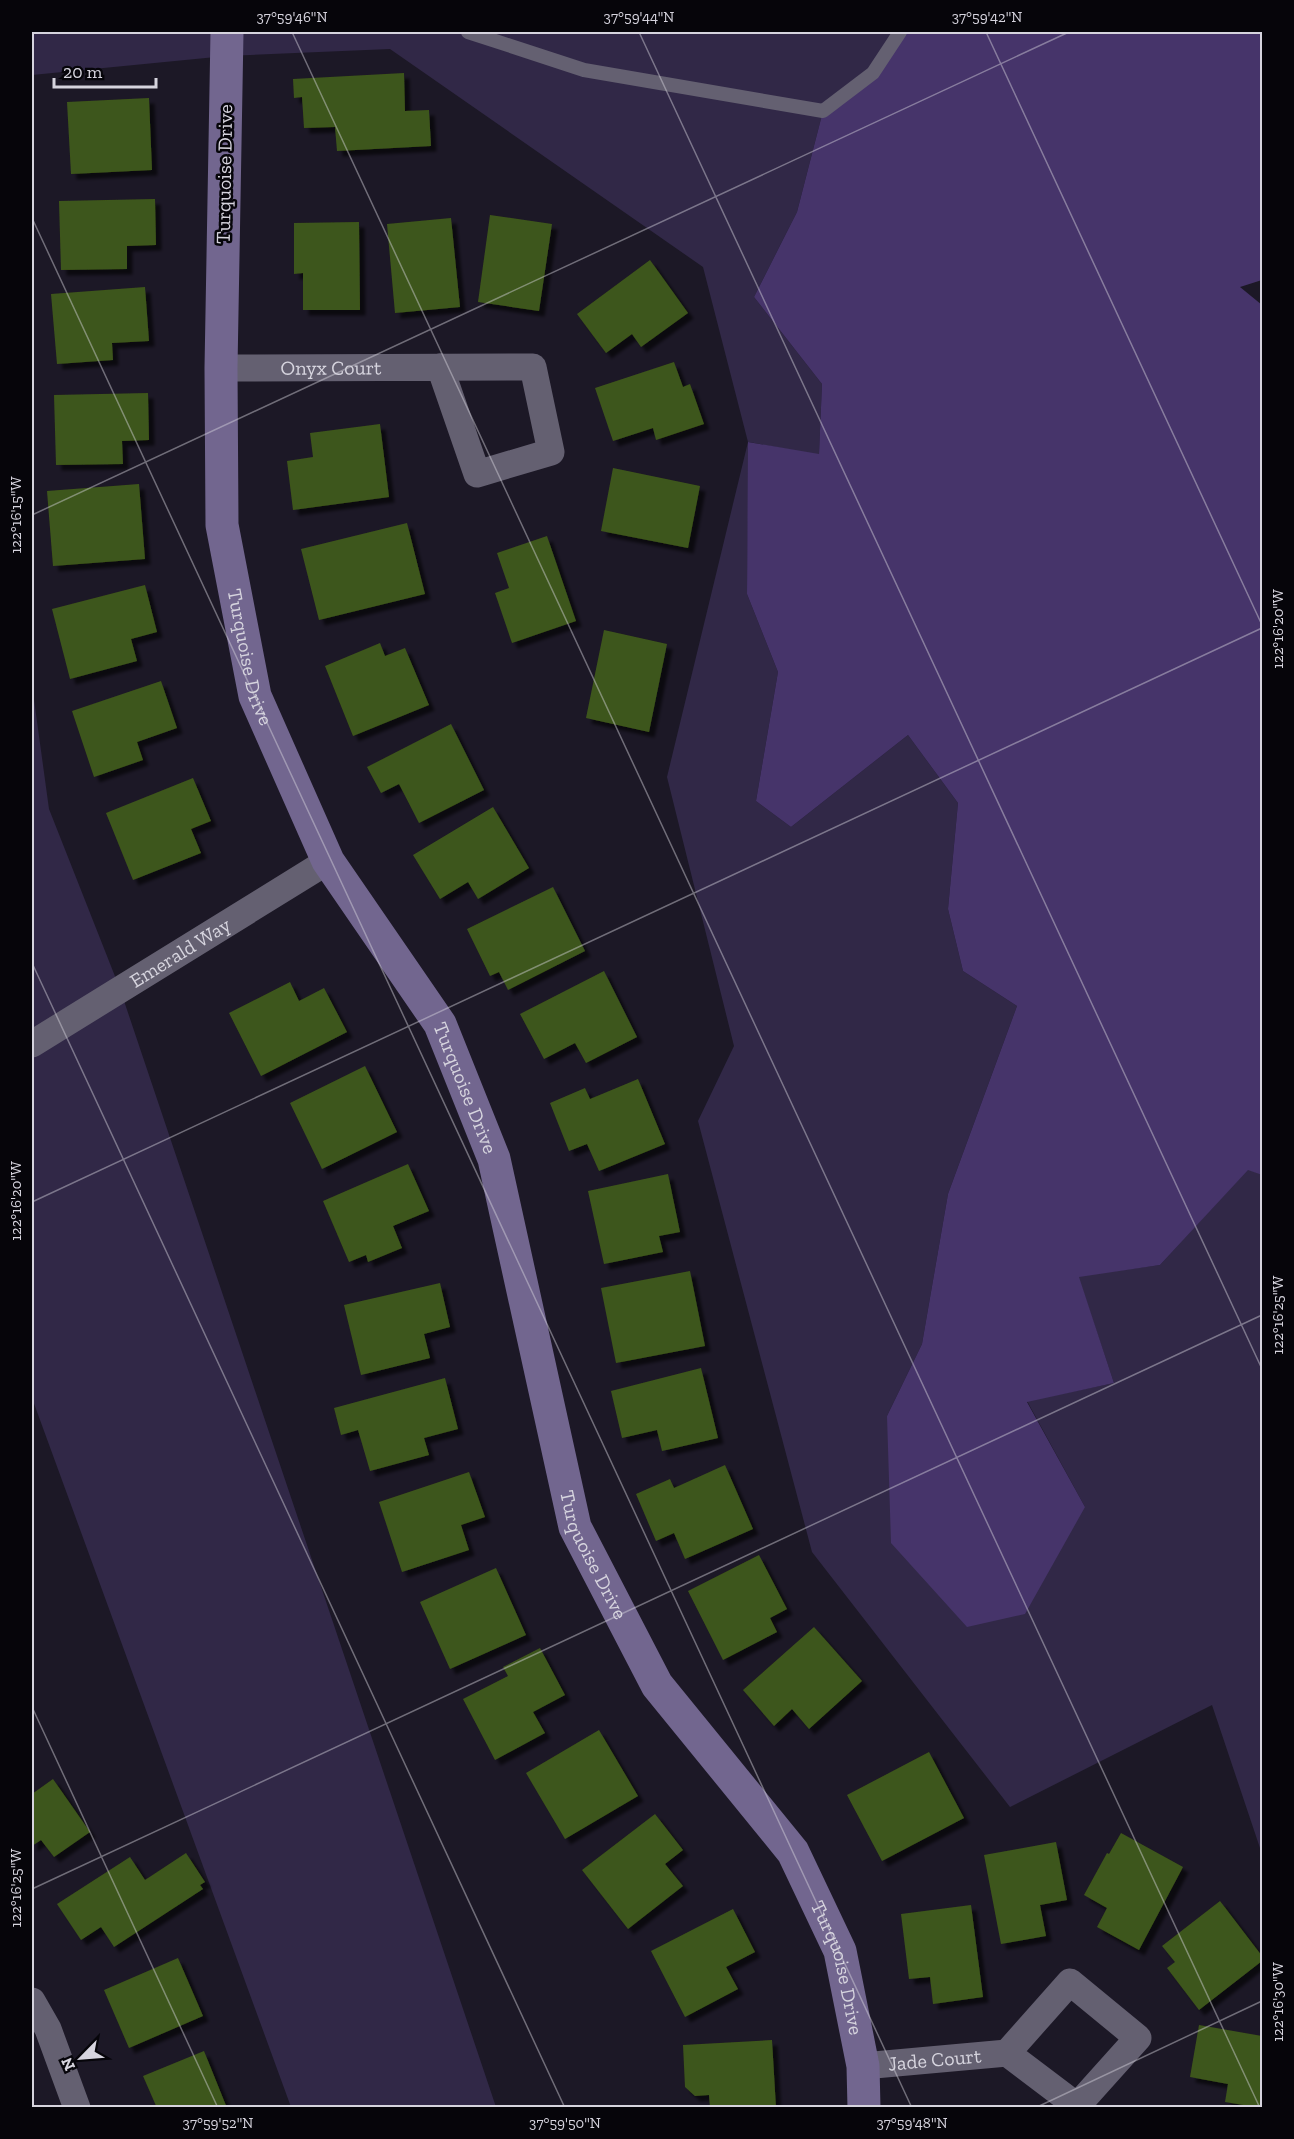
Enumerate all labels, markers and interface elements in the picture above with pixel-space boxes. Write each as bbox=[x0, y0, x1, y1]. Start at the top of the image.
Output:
text: 37°59'46"N bbox=[257, 8, 327, 26]
text: 37°59'44"N bbox=[604, 8, 674, 26]
text: 37°59'42"N bbox=[952, 8, 1022, 26]
scale bar bbox=[54, 51, 156, 89]
text: 20 m bbox=[63, 61, 103, 83]
street label: Turquoise Drive bbox=[211, 104, 237, 244]
street label: Onyx Court bbox=[281, 355, 382, 380]
text: 122°16'15"W bbox=[7, 477, 25, 553]
street label: Turquoise Drive bbox=[223, 587, 278, 729]
text: 122°16'20"W bbox=[1269, 589, 1287, 669]
street label: Emerald Way bbox=[125, 912, 235, 993]
street label: Turquoise Drive bbox=[428, 1018, 503, 1157]
text: 122°16'20"W bbox=[7, 1161, 25, 1241]
text: 122°16'25"W bbox=[1269, 1276, 1287, 1354]
street label: Turquoise Drive bbox=[555, 1488, 633, 1623]
text: 122°16'25"W bbox=[7, 1849, 25, 1927]
street label: Turquoise Drive bbox=[806, 1897, 868, 2037]
text: 122°16'30"W bbox=[1269, 1962, 1287, 2042]
north arrow bbox=[51, 2028, 111, 2088]
street label: Jade Court bbox=[887, 2043, 983, 2076]
text: N bbox=[57, 2055, 79, 2074]
text: 37°59'52"N bbox=[183, 2114, 253, 2132]
text: 37°59'50"N bbox=[529, 2114, 601, 2132]
text: 37°59'48"N bbox=[876, 2114, 948, 2132]

